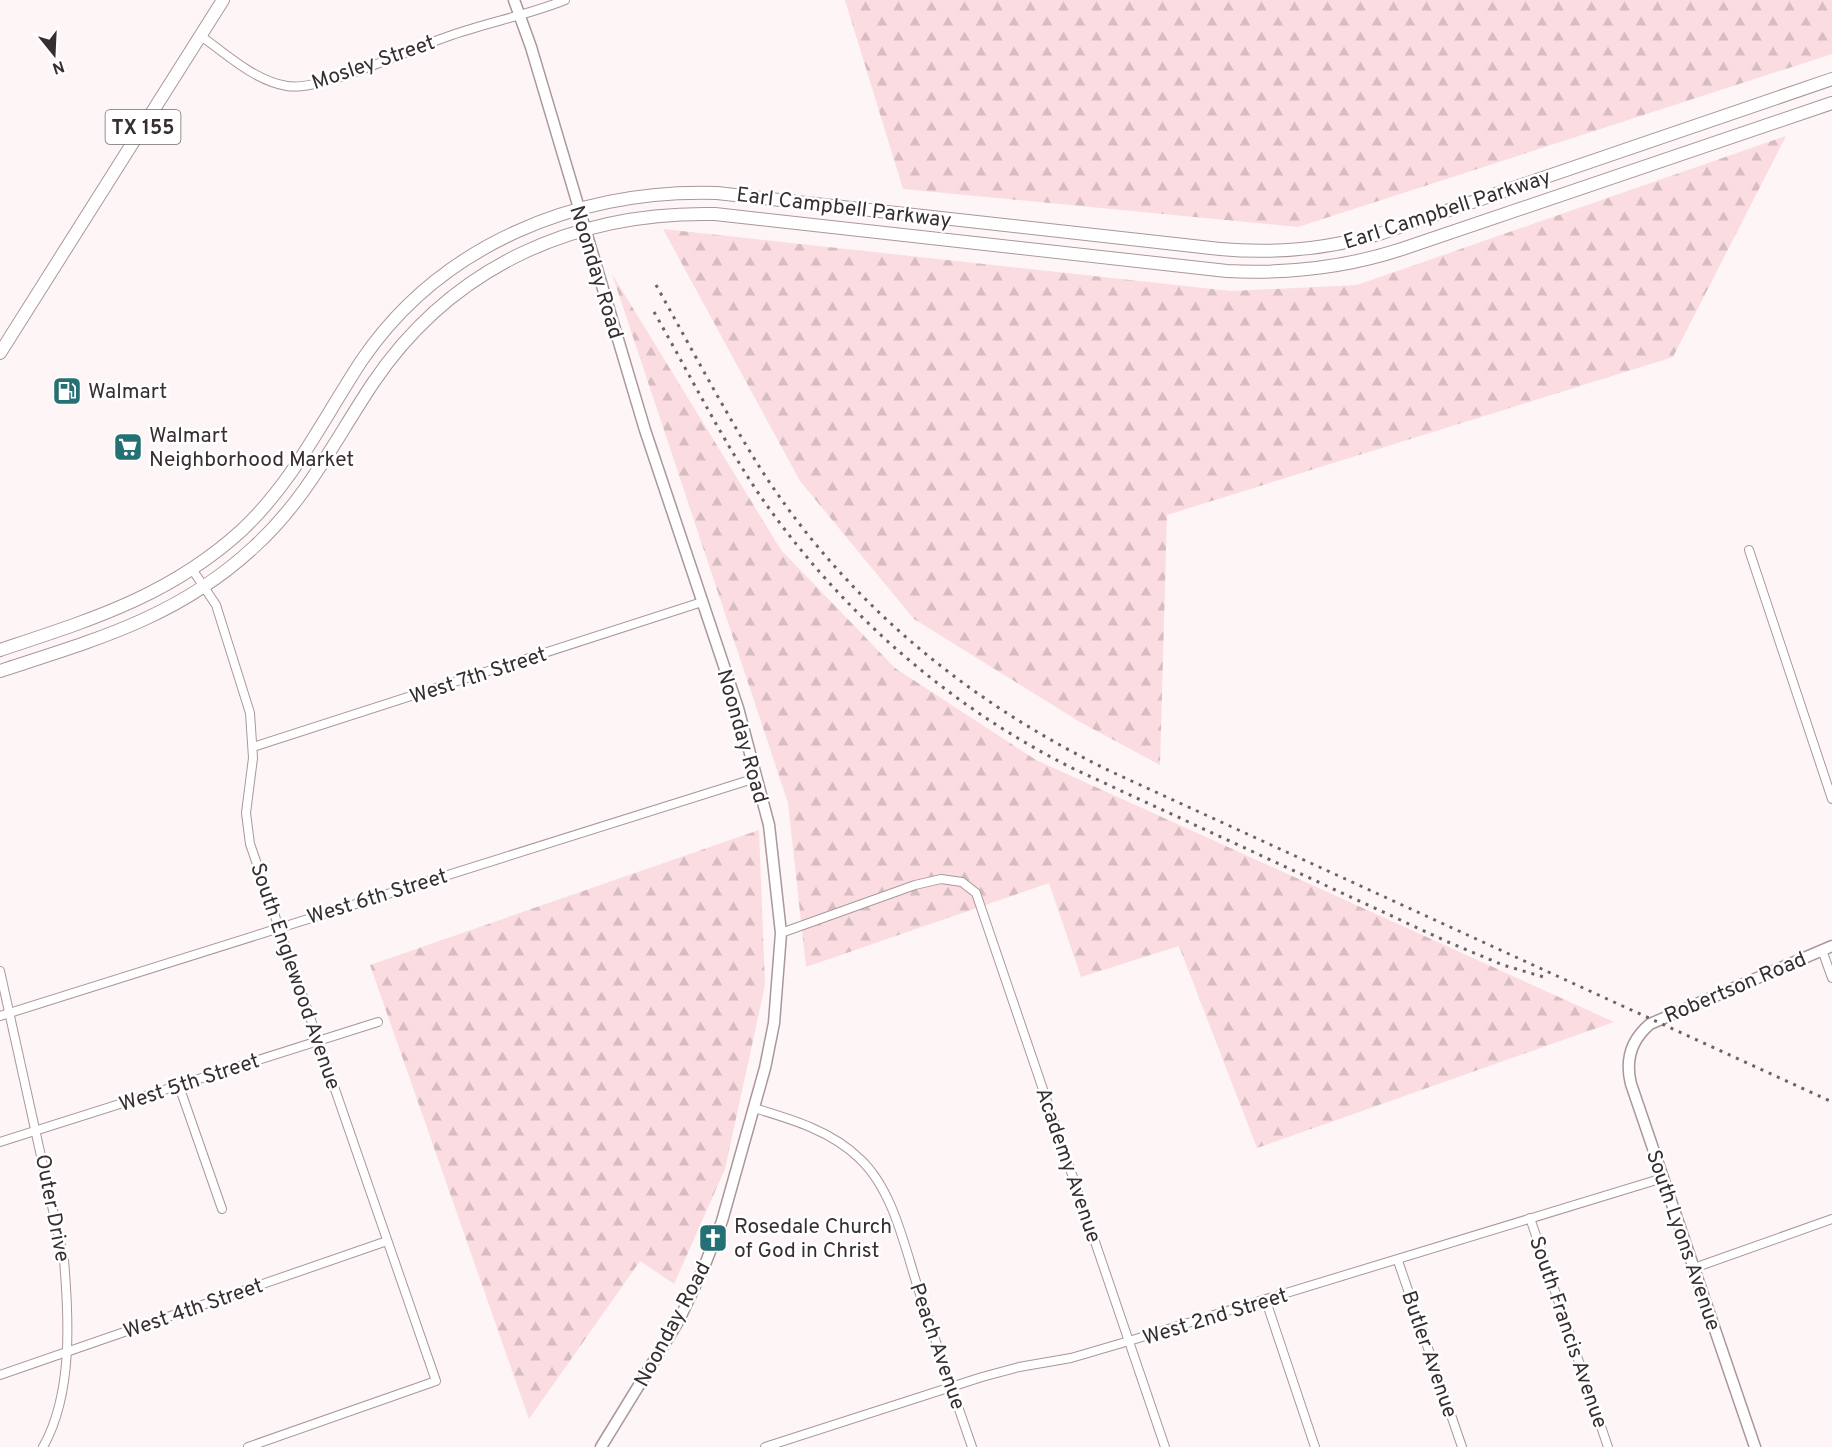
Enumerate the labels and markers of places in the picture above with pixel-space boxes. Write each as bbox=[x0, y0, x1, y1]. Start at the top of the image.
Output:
fuel station icon: Walmart bbox=[51, 375, 83, 407]
place label: Walmart bbox=[88, 379, 167, 406]
place label: Walmart Neighborhood Market bbox=[149, 423, 354, 474]
supermarket icon: Walmart Neighborhood Market bbox=[112, 431, 144, 463]
place label: Rosedale Church of God in Christ bbox=[734, 1214, 892, 1265]
church icon: Rosedale Church of God in Christ bbox=[697, 1222, 729, 1254]

